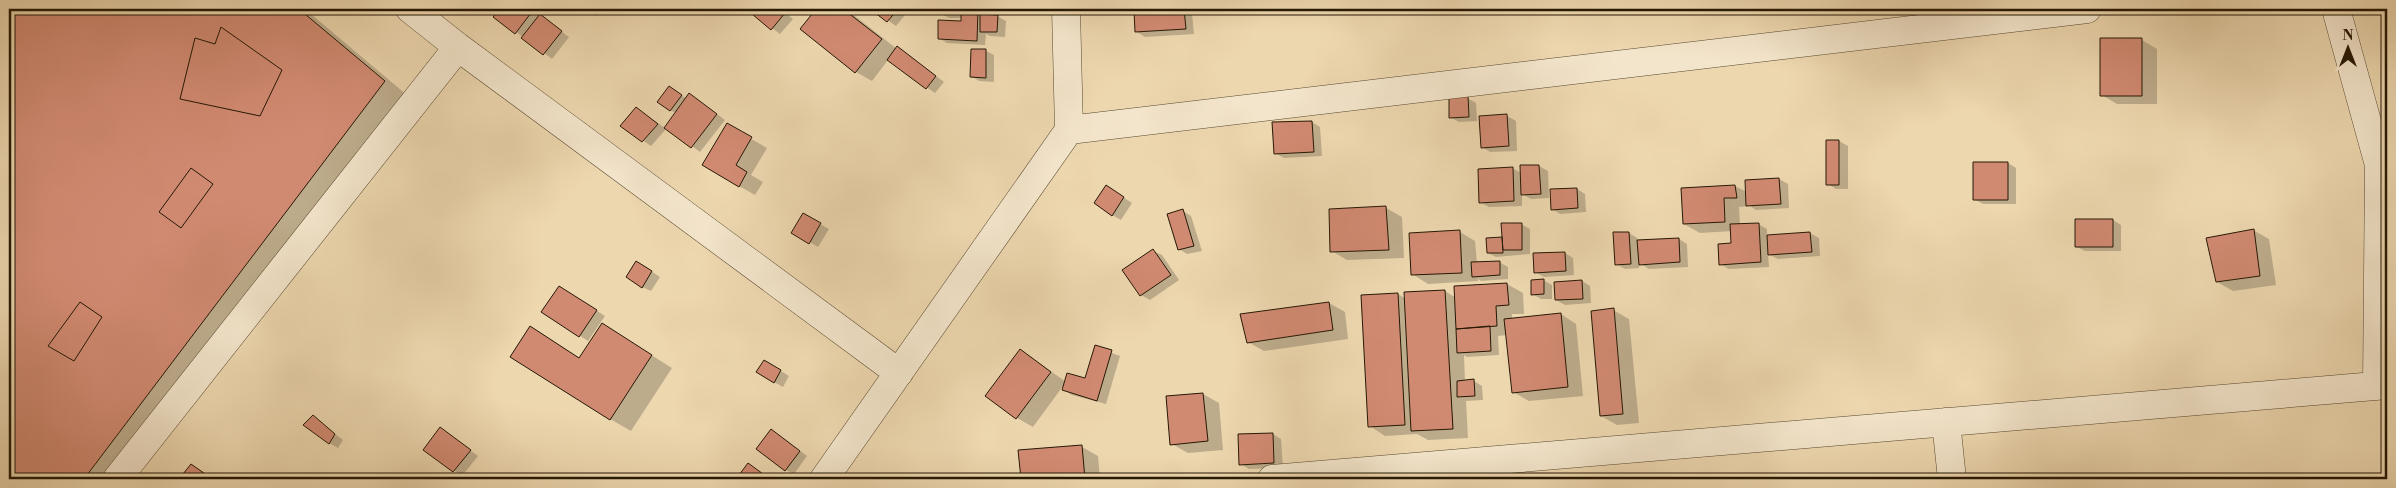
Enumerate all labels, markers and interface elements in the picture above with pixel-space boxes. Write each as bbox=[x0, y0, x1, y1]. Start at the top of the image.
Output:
north arrow bbox=[2324, 22, 2374, 72]
text: N bbox=[2342, 27, 2354, 45]

